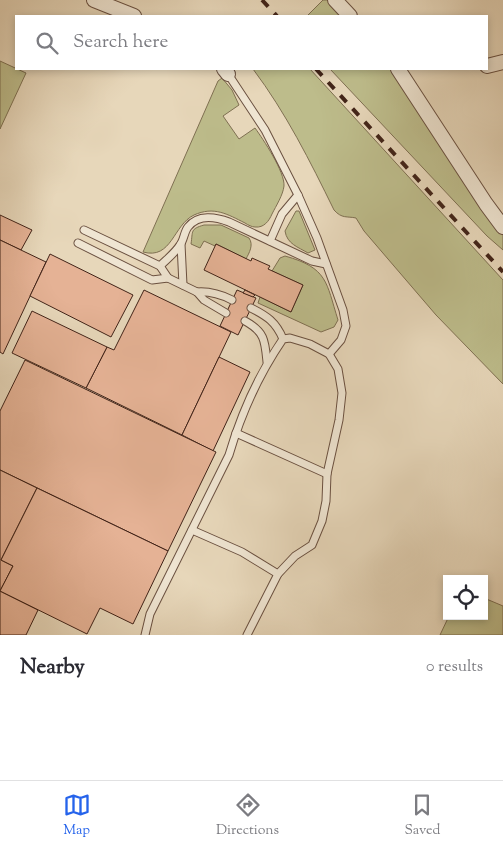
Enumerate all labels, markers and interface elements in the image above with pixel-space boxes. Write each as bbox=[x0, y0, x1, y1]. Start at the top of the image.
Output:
search box bbox=[15, 15, 488, 70]
icon: search bbox=[33, 29, 61, 57]
text: Search here bbox=[73, 29, 168, 56]
map controls bbox=[443, 575, 488, 620]
button: locate bbox=[443, 575, 488, 620]
text: Nearby bbox=[20, 653, 85, 683]
text: 0 results bbox=[426, 656, 483, 679]
tab: Map bbox=[63, 791, 91, 841]
tab: Directions bbox=[216, 791, 279, 841]
tab: Saved bbox=[404, 791, 440, 841]

